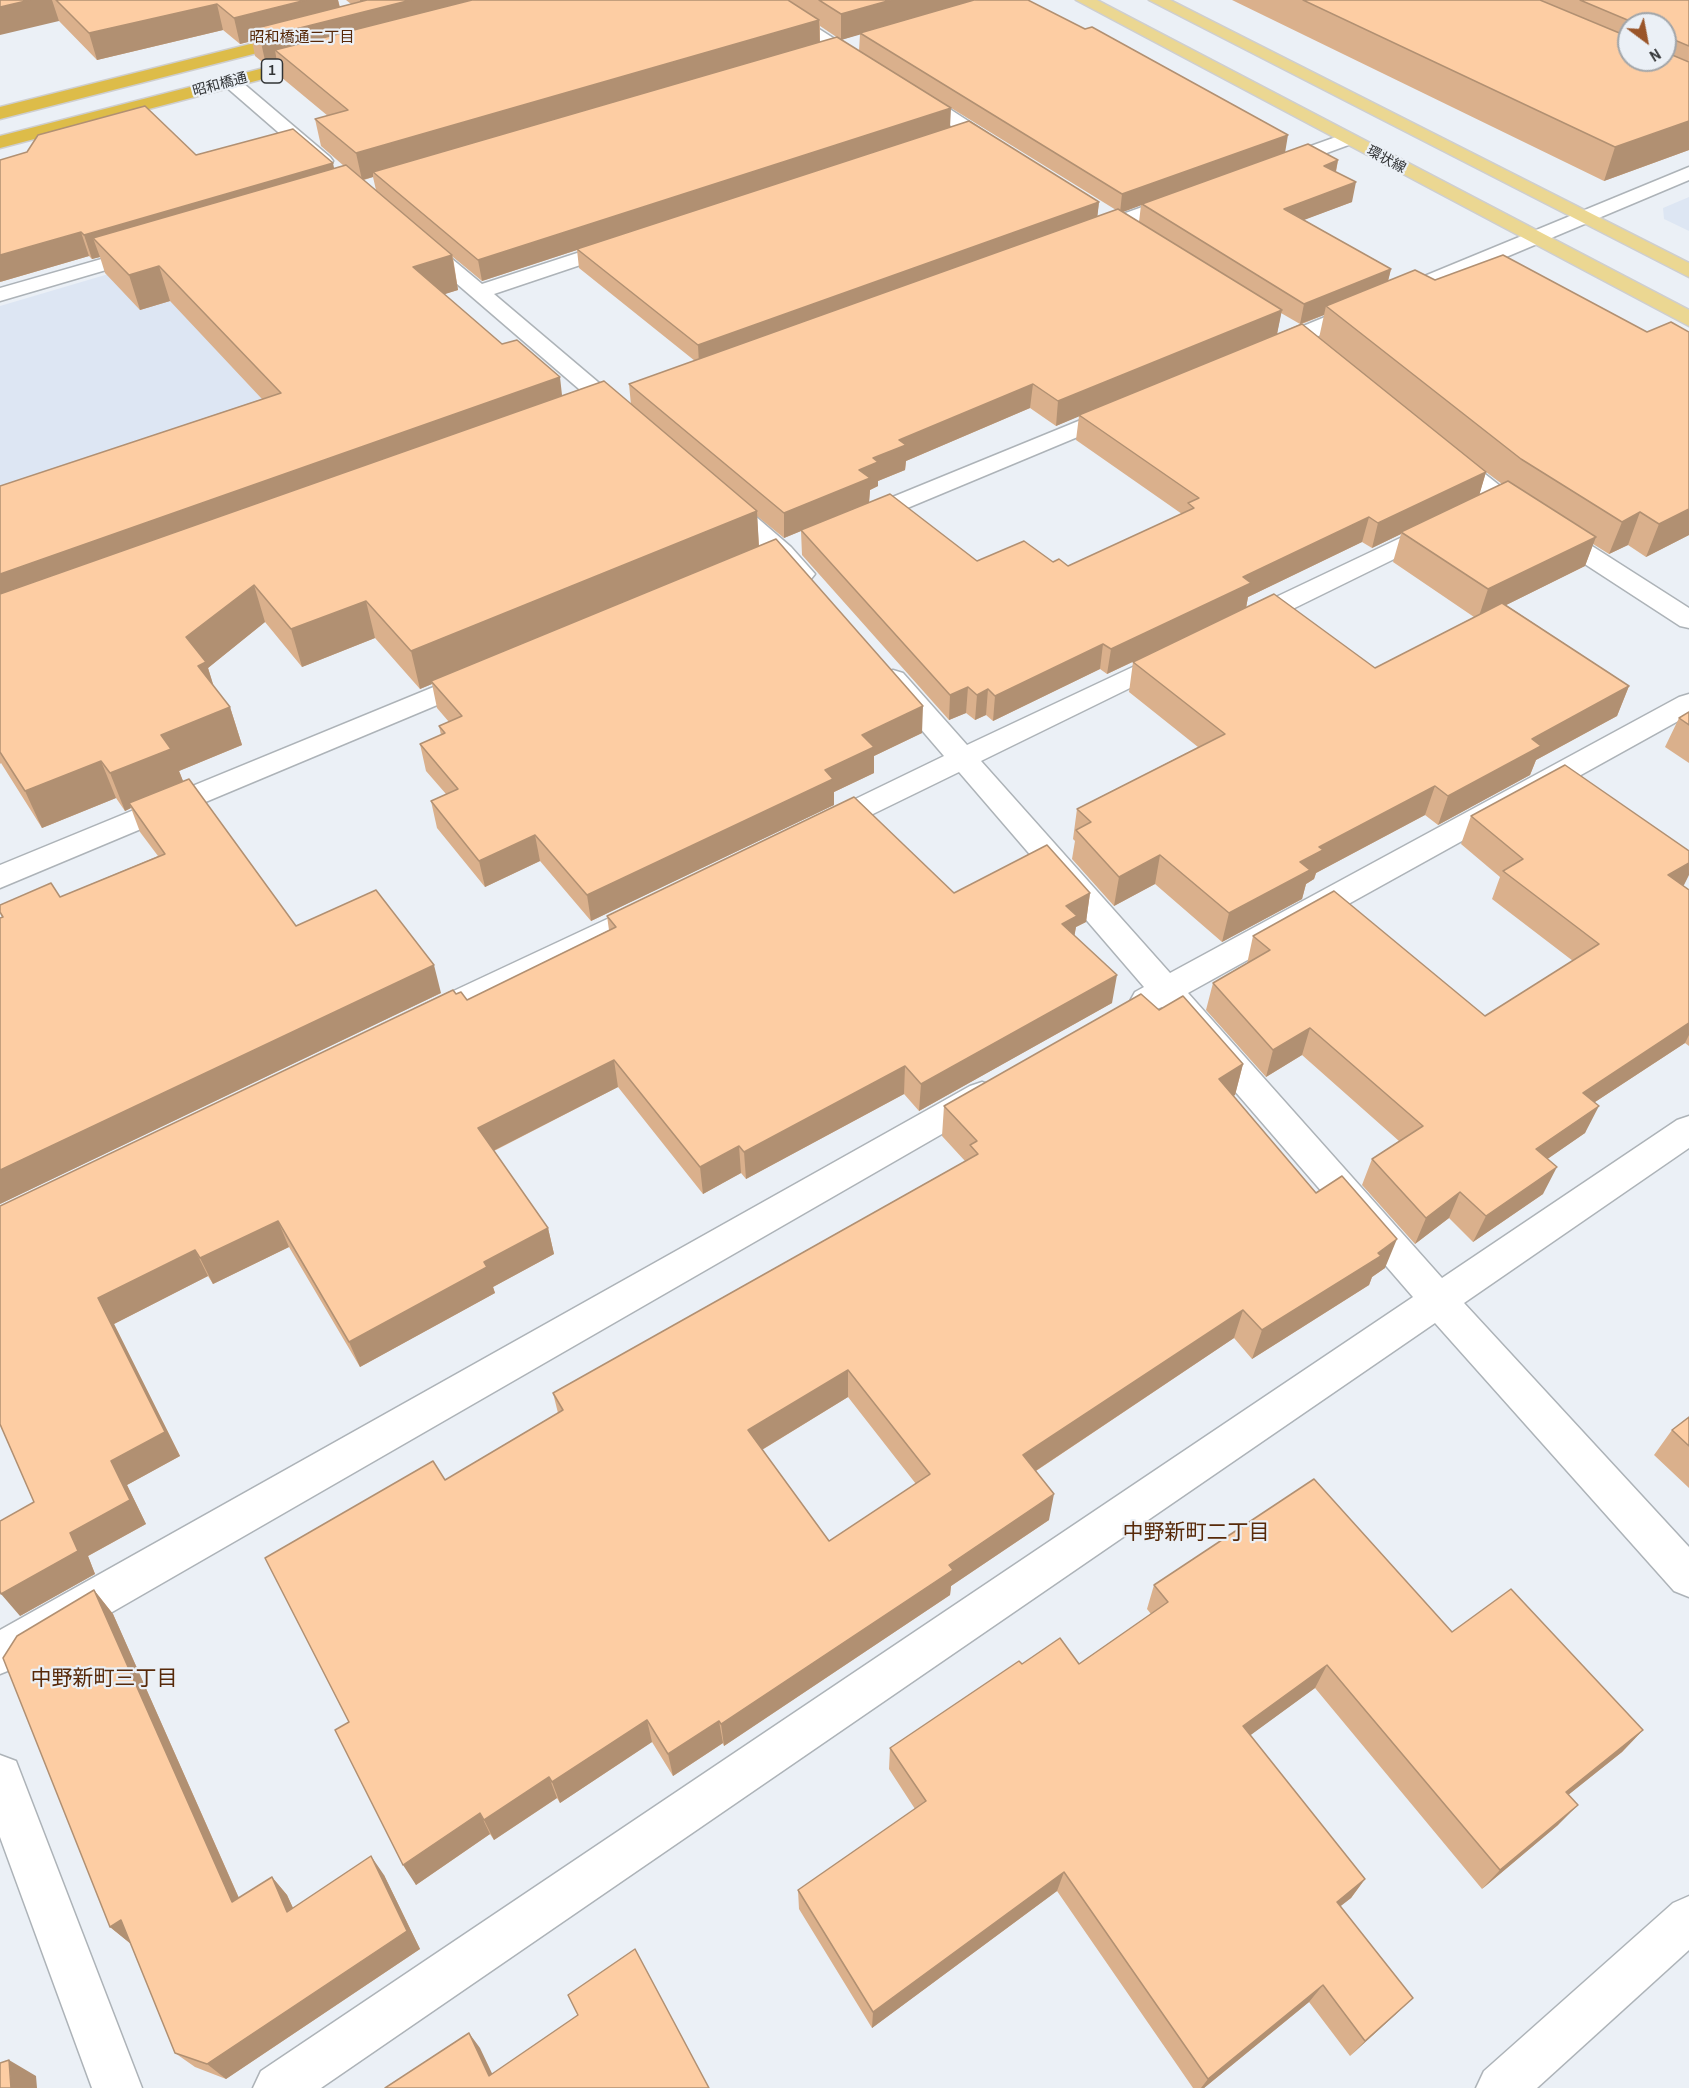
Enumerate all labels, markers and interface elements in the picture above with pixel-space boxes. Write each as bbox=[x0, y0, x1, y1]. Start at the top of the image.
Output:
north arrow bbox=[1617, 12, 1677, 72]
district label: 昭和橋通二丁目 bbox=[250, 29, 354, 47]
text: N bbox=[1646, 44, 1665, 67]
road number: 1 bbox=[262, 59, 282, 83]
street label: 昭和橋通 bbox=[191, 70, 249, 100]
street label: 環状線 bbox=[1364, 143, 1408, 177]
district label: 中野新町二丁目 bbox=[1123, 1520, 1269, 1546]
district label: 中野新町三丁目 bbox=[31, 1666, 177, 1692]

